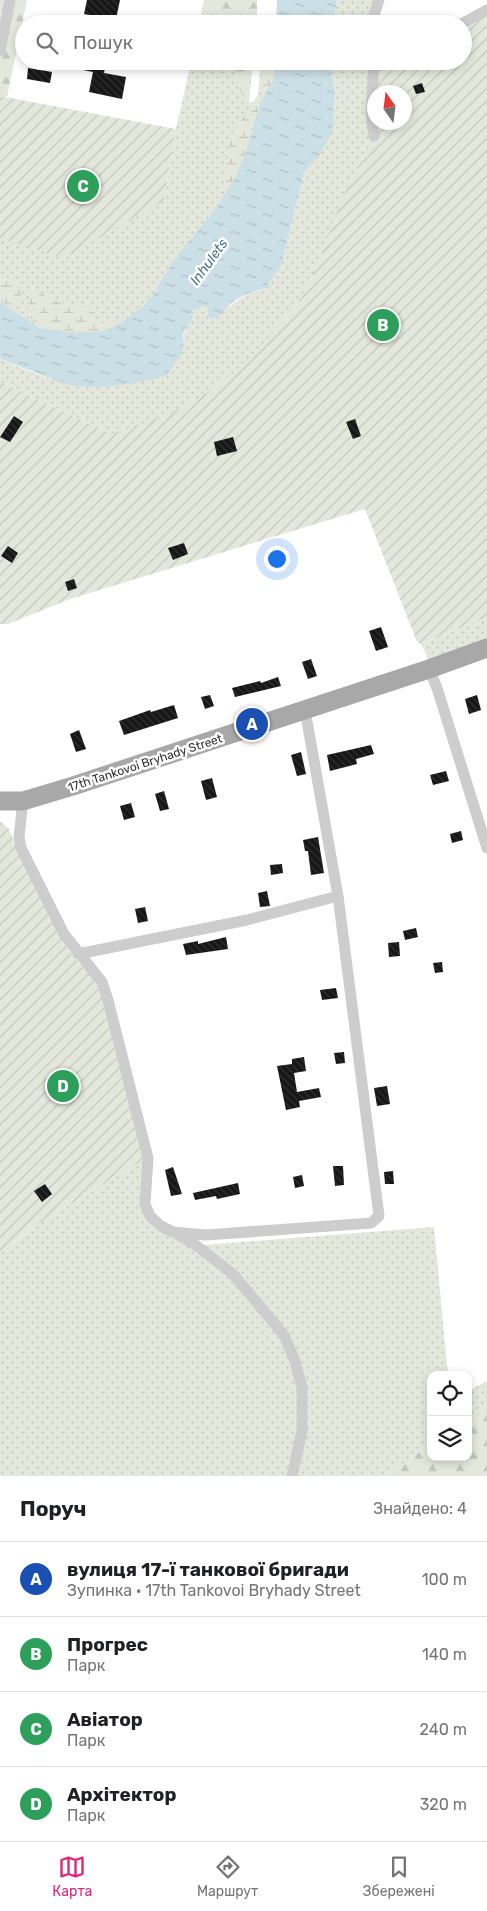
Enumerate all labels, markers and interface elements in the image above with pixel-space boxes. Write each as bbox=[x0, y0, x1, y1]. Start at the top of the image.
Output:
search box bbox=[15, 15, 472, 70]
icon: search bbox=[33, 29, 61, 57]
text: Пошук bbox=[73, 31, 133, 54]
north arrow bbox=[367, 85, 412, 130]
pin: C bbox=[67, 167, 99, 205]
water label: Inhulets bbox=[187, 236, 231, 288]
pin: B bbox=[367, 306, 399, 344]
your location bbox=[264, 546, 290, 572]
pin: A bbox=[236, 705, 268, 743]
street label: 17th Tankovoi Bryhady Street bbox=[66, 731, 224, 795]
pin: D bbox=[47, 1067, 79, 1105]
map controls bbox=[427, 1371, 472, 1461]
button: locate bbox=[427, 1371, 472, 1416]
button: layers bbox=[427, 1416, 472, 1461]
text: Поруч bbox=[20, 1496, 86, 1521]
text: Знайдено: 4 bbox=[373, 1499, 467, 1518]
text: вулиця 17-ї танкової бригади bbox=[67, 1558, 349, 1581]
text: A bbox=[30, 1570, 42, 1589]
text: 100 m bbox=[422, 1570, 467, 1589]
text: Зупинка · 17th Tankovoi Bryhady Street bbox=[67, 1581, 361, 1600]
text: Прогрес bbox=[67, 1633, 148, 1656]
text: B bbox=[30, 1645, 42, 1664]
text: 140 m bbox=[422, 1645, 467, 1664]
text: Парк bbox=[67, 1656, 105, 1675]
text: Авіатор bbox=[67, 1708, 143, 1731]
text: C bbox=[30, 1720, 42, 1739]
text: 240 m bbox=[420, 1720, 467, 1739]
text: Парк bbox=[67, 1731, 105, 1750]
text: Архітектор bbox=[67, 1783, 176, 1806]
text: D bbox=[30, 1795, 42, 1814]
text: 320 m bbox=[420, 1795, 467, 1814]
text: Парк bbox=[67, 1806, 105, 1825]
tab: Карта bbox=[52, 1853, 92, 1900]
tab: Маршрут bbox=[197, 1853, 258, 1900]
tab: Збережені bbox=[363, 1853, 435, 1900]

